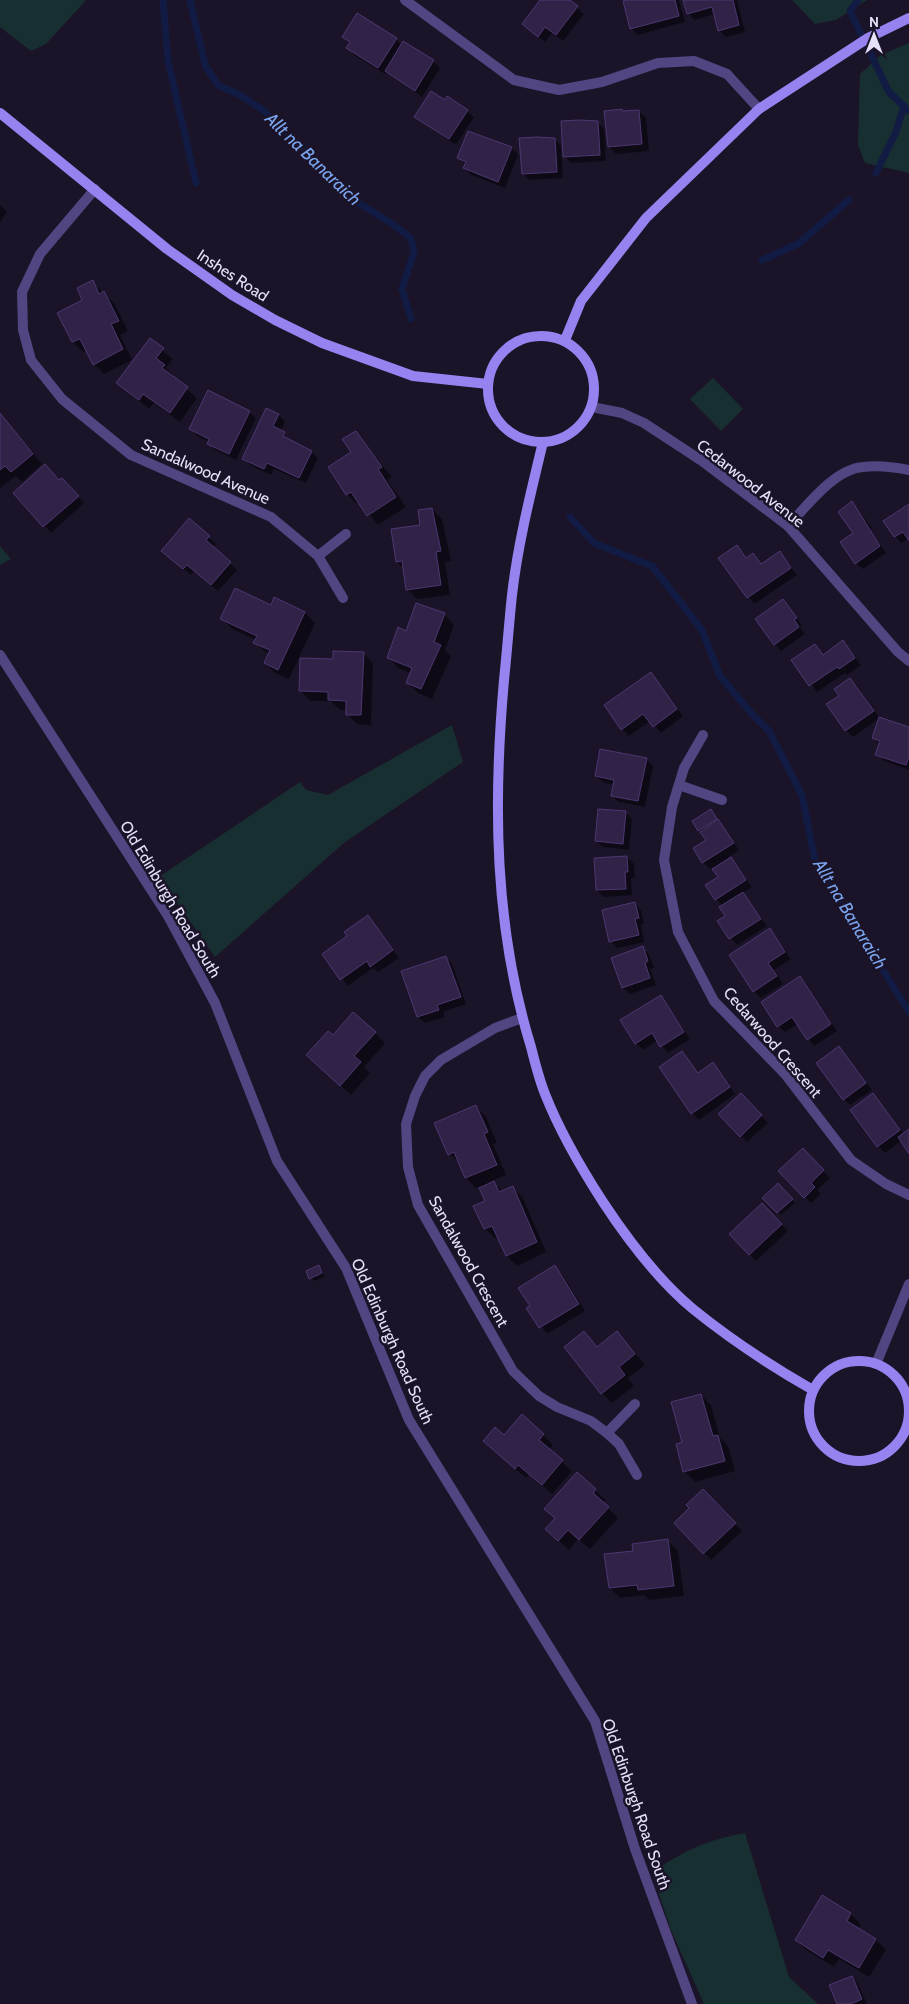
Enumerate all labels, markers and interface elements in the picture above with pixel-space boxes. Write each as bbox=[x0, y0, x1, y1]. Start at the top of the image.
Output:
north arrow bbox=[849, 10, 899, 60]
text: N bbox=[869, 13, 879, 31]
water label: Allt na Banaraich bbox=[260, 107, 365, 210]
street label: Inshes Road bbox=[193, 245, 272, 306]
street label: Sandalwood Avenue bbox=[139, 435, 273, 508]
street label: Cedarwood Avenue bbox=[693, 435, 808, 531]
street label: Old Edinburgh Road South bbox=[116, 817, 225, 981]
water label: Allt na Banaraich bbox=[808, 854, 892, 973]
street label: Cedarwood Crescent bbox=[720, 983, 826, 1102]
street label: Sandalwood Crescent bbox=[425, 1192, 513, 1331]
street label: Old Edinburgh Road South bbox=[347, 1255, 438, 1427]
street label: Old Edinburgh Road South bbox=[598, 1716, 675, 1892]

